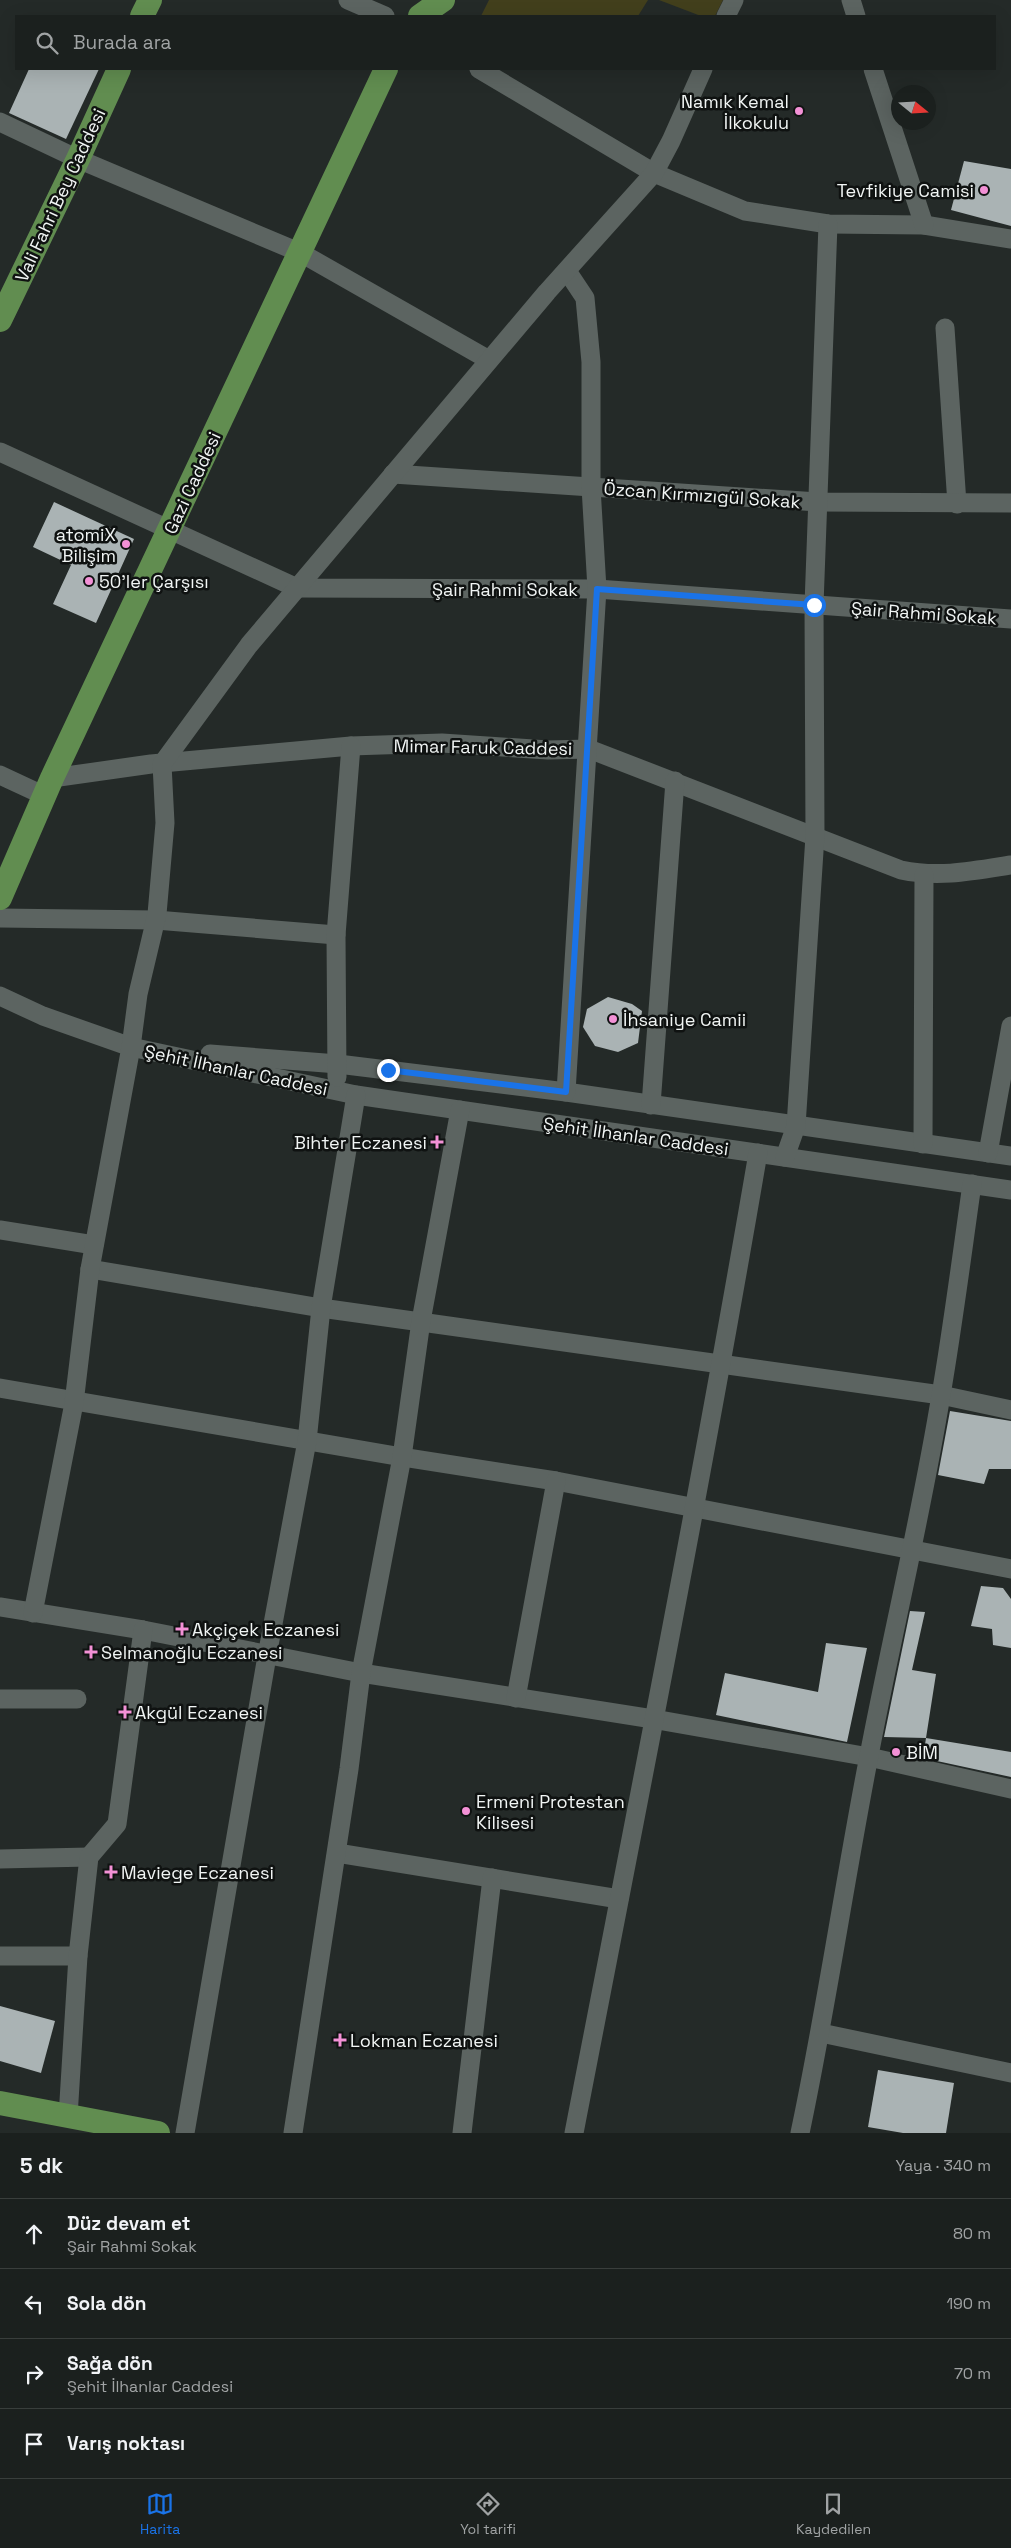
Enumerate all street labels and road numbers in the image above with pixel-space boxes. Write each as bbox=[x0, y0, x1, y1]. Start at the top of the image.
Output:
street label: Vali Fahri Bey Caddesi bbox=[10, 105, 110, 285]
street label: Gazi Caddesi bbox=[158, 428, 226, 538]
street label: Özcan Kırmızıgül Sokak bbox=[603, 477, 801, 513]
street label: Şair Rahmi Sokak bbox=[432, 578, 578, 601]
street label: Şair Rahmi Sokak bbox=[850, 596, 998, 630]
street label: Mimar Faruk Caddesi bbox=[393, 734, 573, 760]
street label: Şehit İlhanlar Caddesi bbox=[142, 1039, 330, 1101]
street label: Şehit İlhanlar Caddesi bbox=[542, 1112, 730, 1160]

